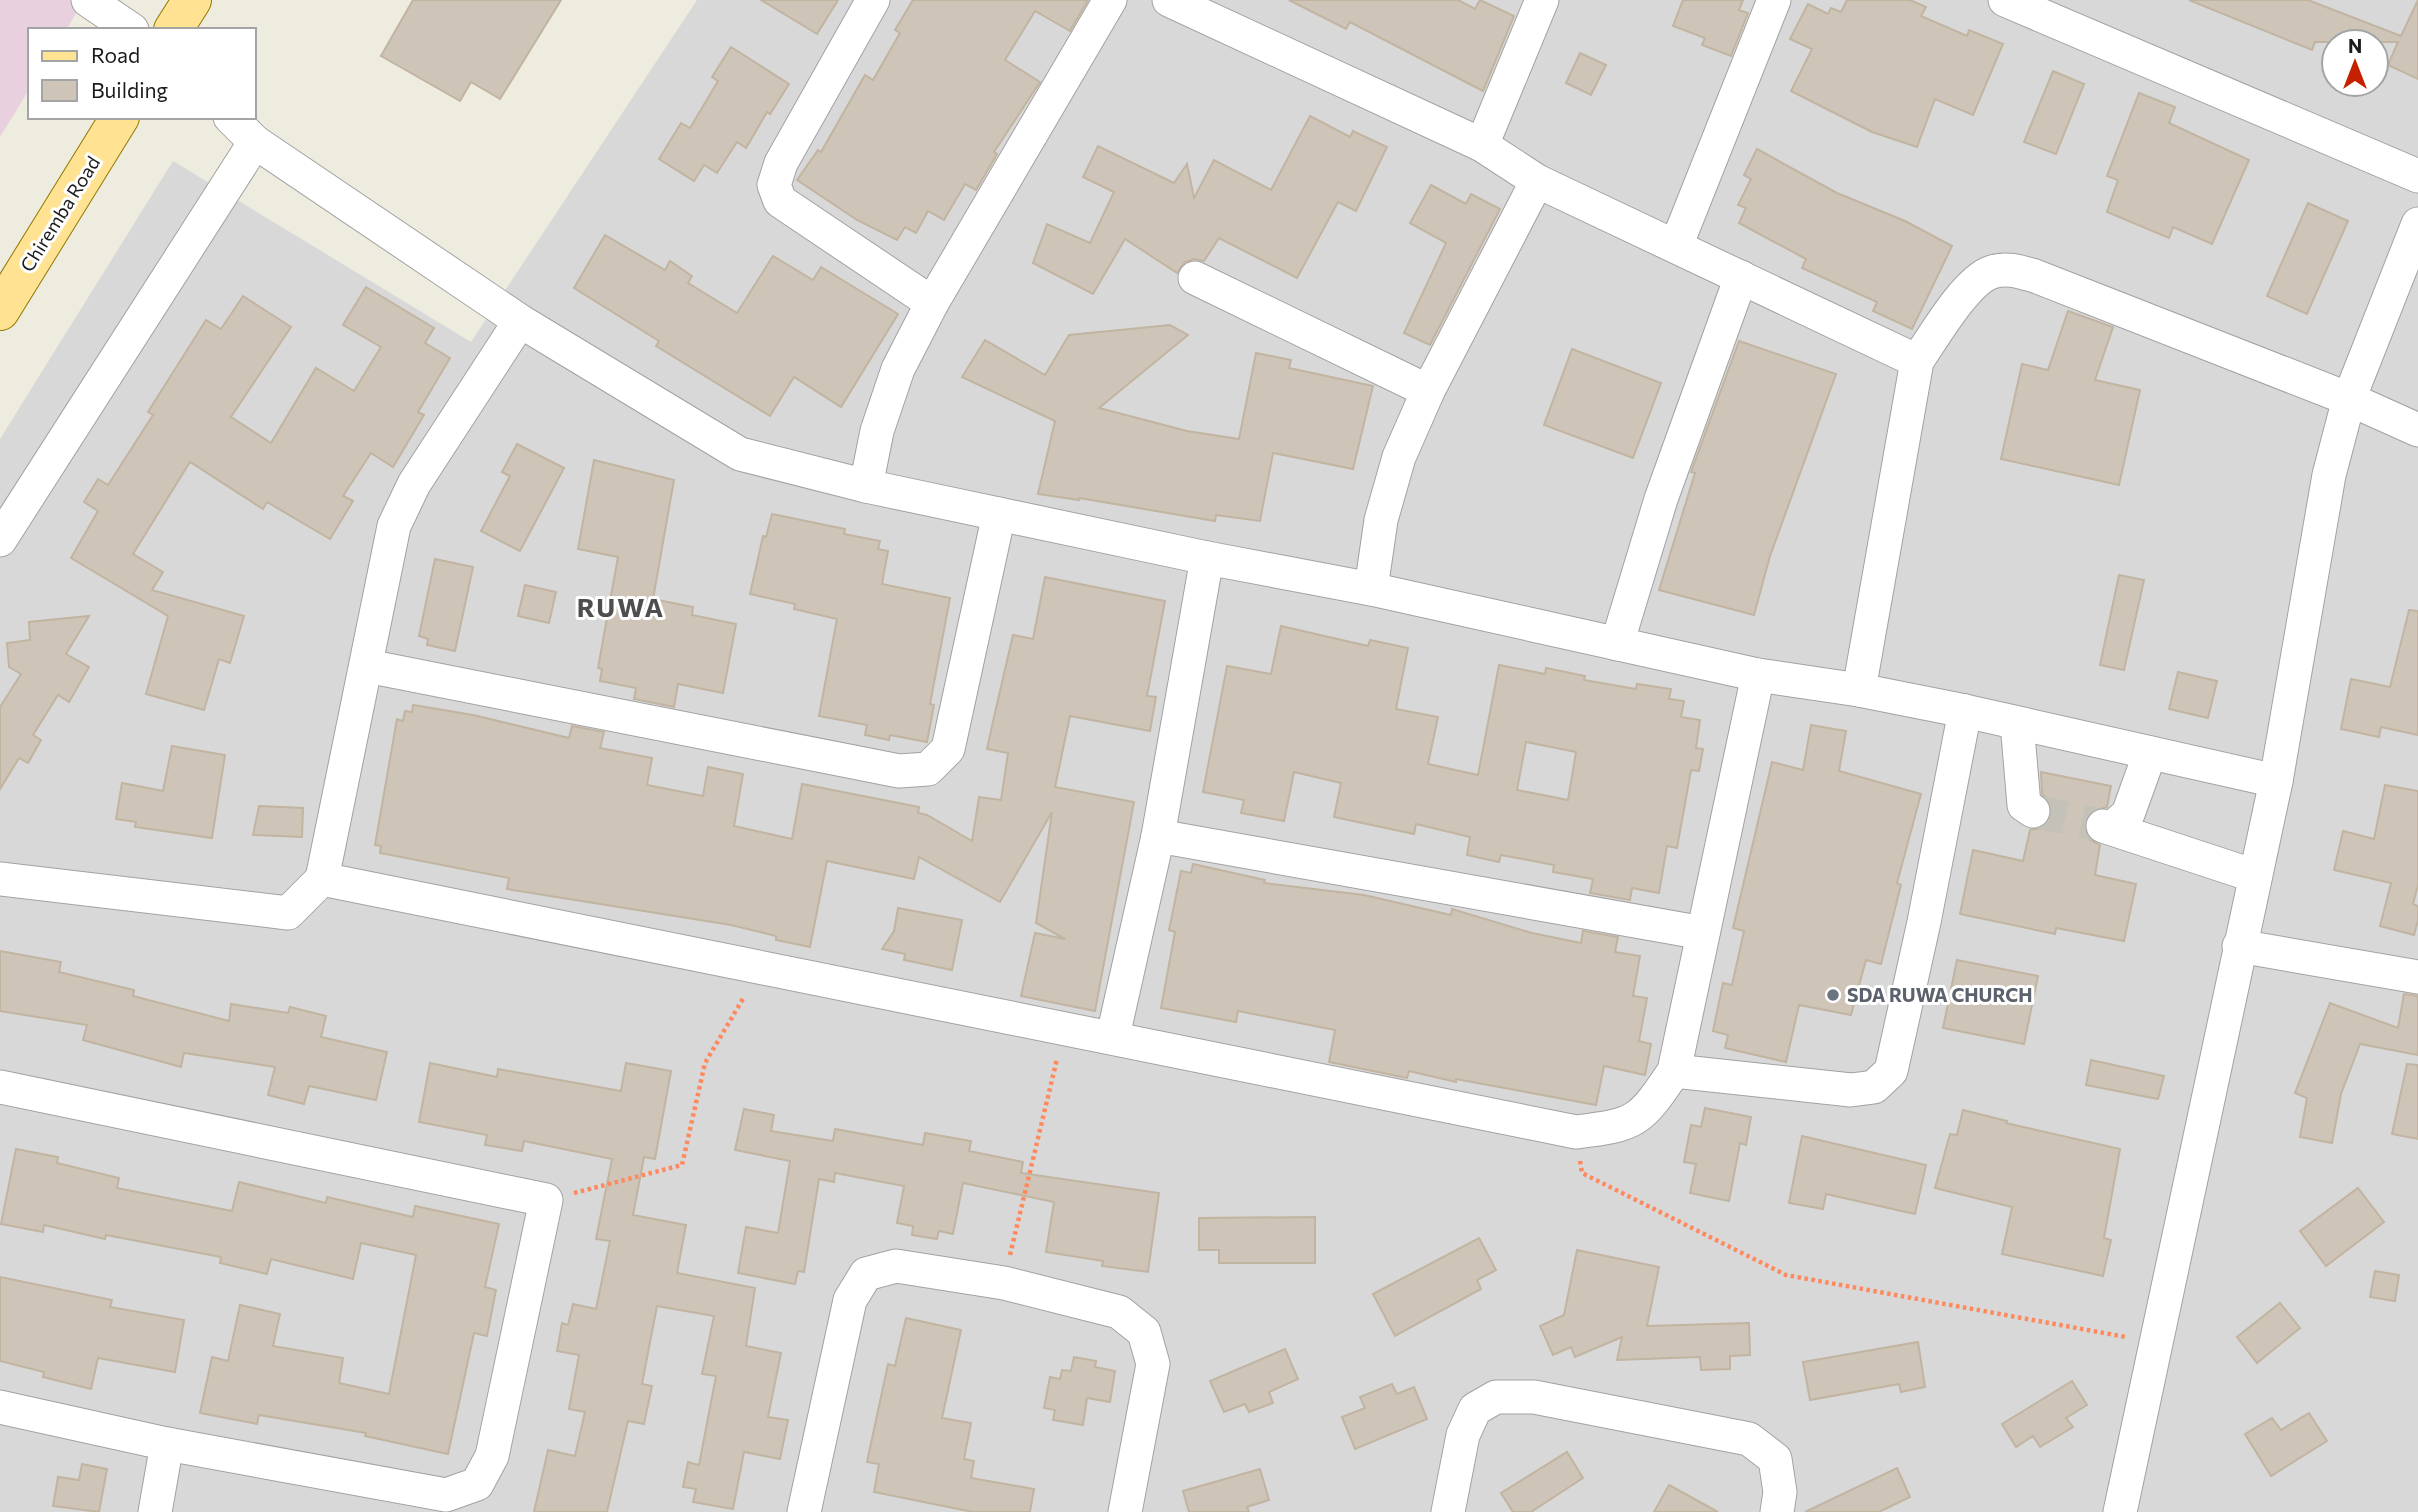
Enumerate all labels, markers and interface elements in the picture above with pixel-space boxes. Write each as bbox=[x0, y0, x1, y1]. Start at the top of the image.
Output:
legend bbox=[28, 28, 256, 119]
north arrow bbox=[2320, 28, 2390, 98]
text: N bbox=[2348, 34, 2362, 57]
text: Road bbox=[91, 42, 140, 67]
text: Building bbox=[91, 77, 168, 102]
street label: Chiremba Road bbox=[15, 152, 104, 276]
district label: RUWA bbox=[577, 591, 665, 622]
place label: SDA RUWA CHURCH bbox=[1847, 983, 2032, 1006]
marker: SDA RUWA CHURCH bbox=[1825, 987, 1841, 1003]

